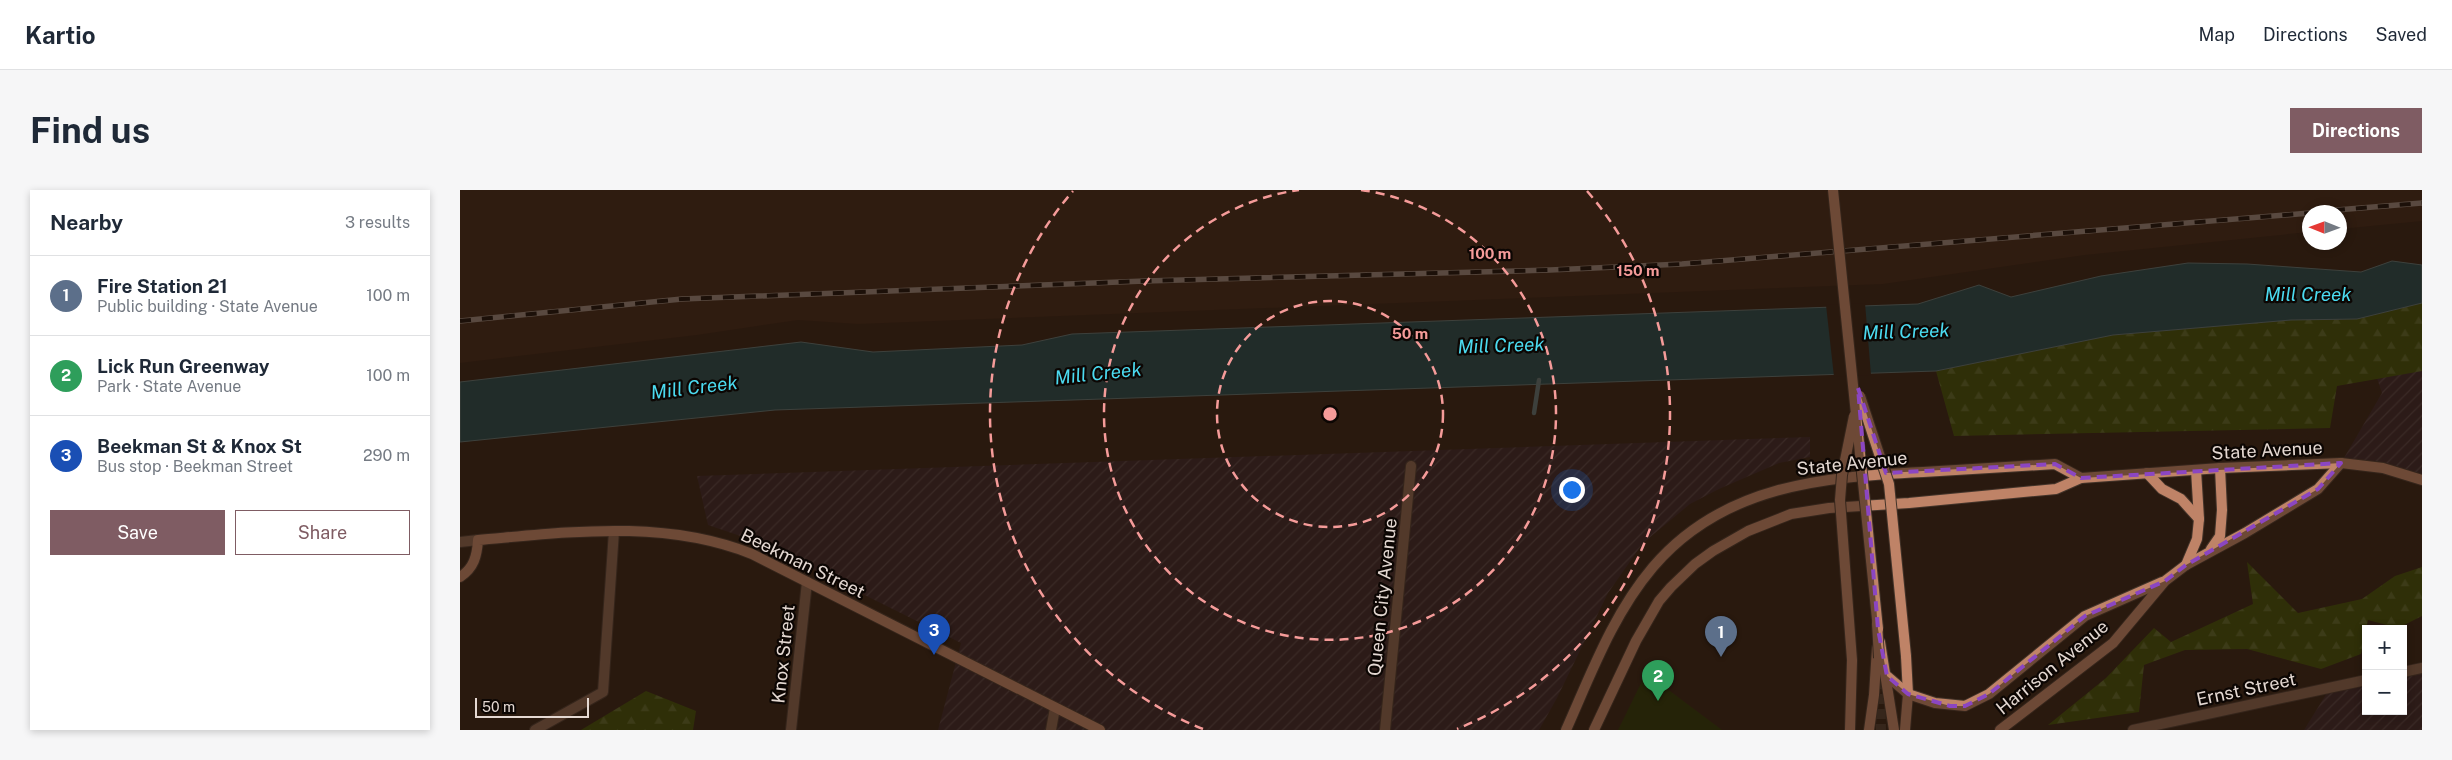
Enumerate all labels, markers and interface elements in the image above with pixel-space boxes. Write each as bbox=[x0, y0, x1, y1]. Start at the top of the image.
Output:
text: Kartio bbox=[25, 21, 96, 49]
text: Map bbox=[2198, 24, 2235, 45]
text: Directions bbox=[2263, 24, 2348, 45]
text: Saved bbox=[2376, 24, 2427, 45]
button: Directions bbox=[2290, 108, 2422, 153]
text: Find us bbox=[30, 110, 150, 151]
north arrow bbox=[2302, 205, 2347, 250]
text: Nearby bbox=[50, 210, 123, 235]
text: 3 results bbox=[345, 213, 410, 232]
text: 100 m bbox=[1469, 245, 1511, 262]
text: 150 m bbox=[1616, 262, 1660, 279]
text: Fire Station 21 bbox=[97, 275, 228, 297]
water label: Mill Creek bbox=[2264, 283, 2352, 305]
text: 1 bbox=[63, 286, 69, 305]
text: 100 m bbox=[366, 286, 410, 305]
text: Public building · State Avenue bbox=[97, 297, 318, 316]
water label: Mill Creek bbox=[1862, 318, 1951, 344]
text: 50 m bbox=[1392, 325, 1428, 342]
water label: Mill Creek bbox=[1457, 332, 1546, 358]
text: Lick Run Greenway bbox=[97, 355, 269, 377]
water label: Mill Creek bbox=[1053, 357, 1143, 388]
text: 2 bbox=[61, 366, 71, 385]
text: 100 m bbox=[366, 366, 410, 385]
water label: Mill Creek bbox=[649, 371, 739, 403]
text: Park · State Avenue bbox=[97, 377, 241, 396]
centre of rings bbox=[1321, 405, 1339, 423]
text: Beekman St & Knox St bbox=[97, 435, 302, 457]
street label: State Avenue bbox=[2211, 437, 2323, 463]
text: 3 bbox=[61, 446, 71, 465]
text: 290 m bbox=[363, 446, 410, 465]
street label: State Avenue bbox=[1796, 447, 1908, 479]
text: Bus stop · Beekman Street bbox=[97, 457, 293, 476]
your location bbox=[1559, 477, 1585, 503]
button: Save bbox=[50, 510, 225, 555]
button: Share bbox=[235, 510, 410, 555]
street label: Queen City Avenue bbox=[1363, 517, 1401, 677]
street label: Beekman Street bbox=[738, 524, 868, 602]
street label: Knox Street bbox=[767, 604, 799, 704]
pin: 3 bbox=[918, 614, 950, 655]
street label: Harrison Avenue bbox=[1992, 615, 2112, 719]
pin: 1 bbox=[1705, 616, 1737, 657]
map controls bbox=[2362, 625, 2407, 715]
button: + bbox=[2362, 625, 2407, 670]
pin: 2 bbox=[1642, 660, 1674, 701]
street label: Ernst Street bbox=[2194, 668, 2298, 710]
button: − bbox=[2362, 670, 2407, 715]
scale bar bbox=[475, 695, 589, 718]
text: 50 m bbox=[482, 699, 515, 715]

